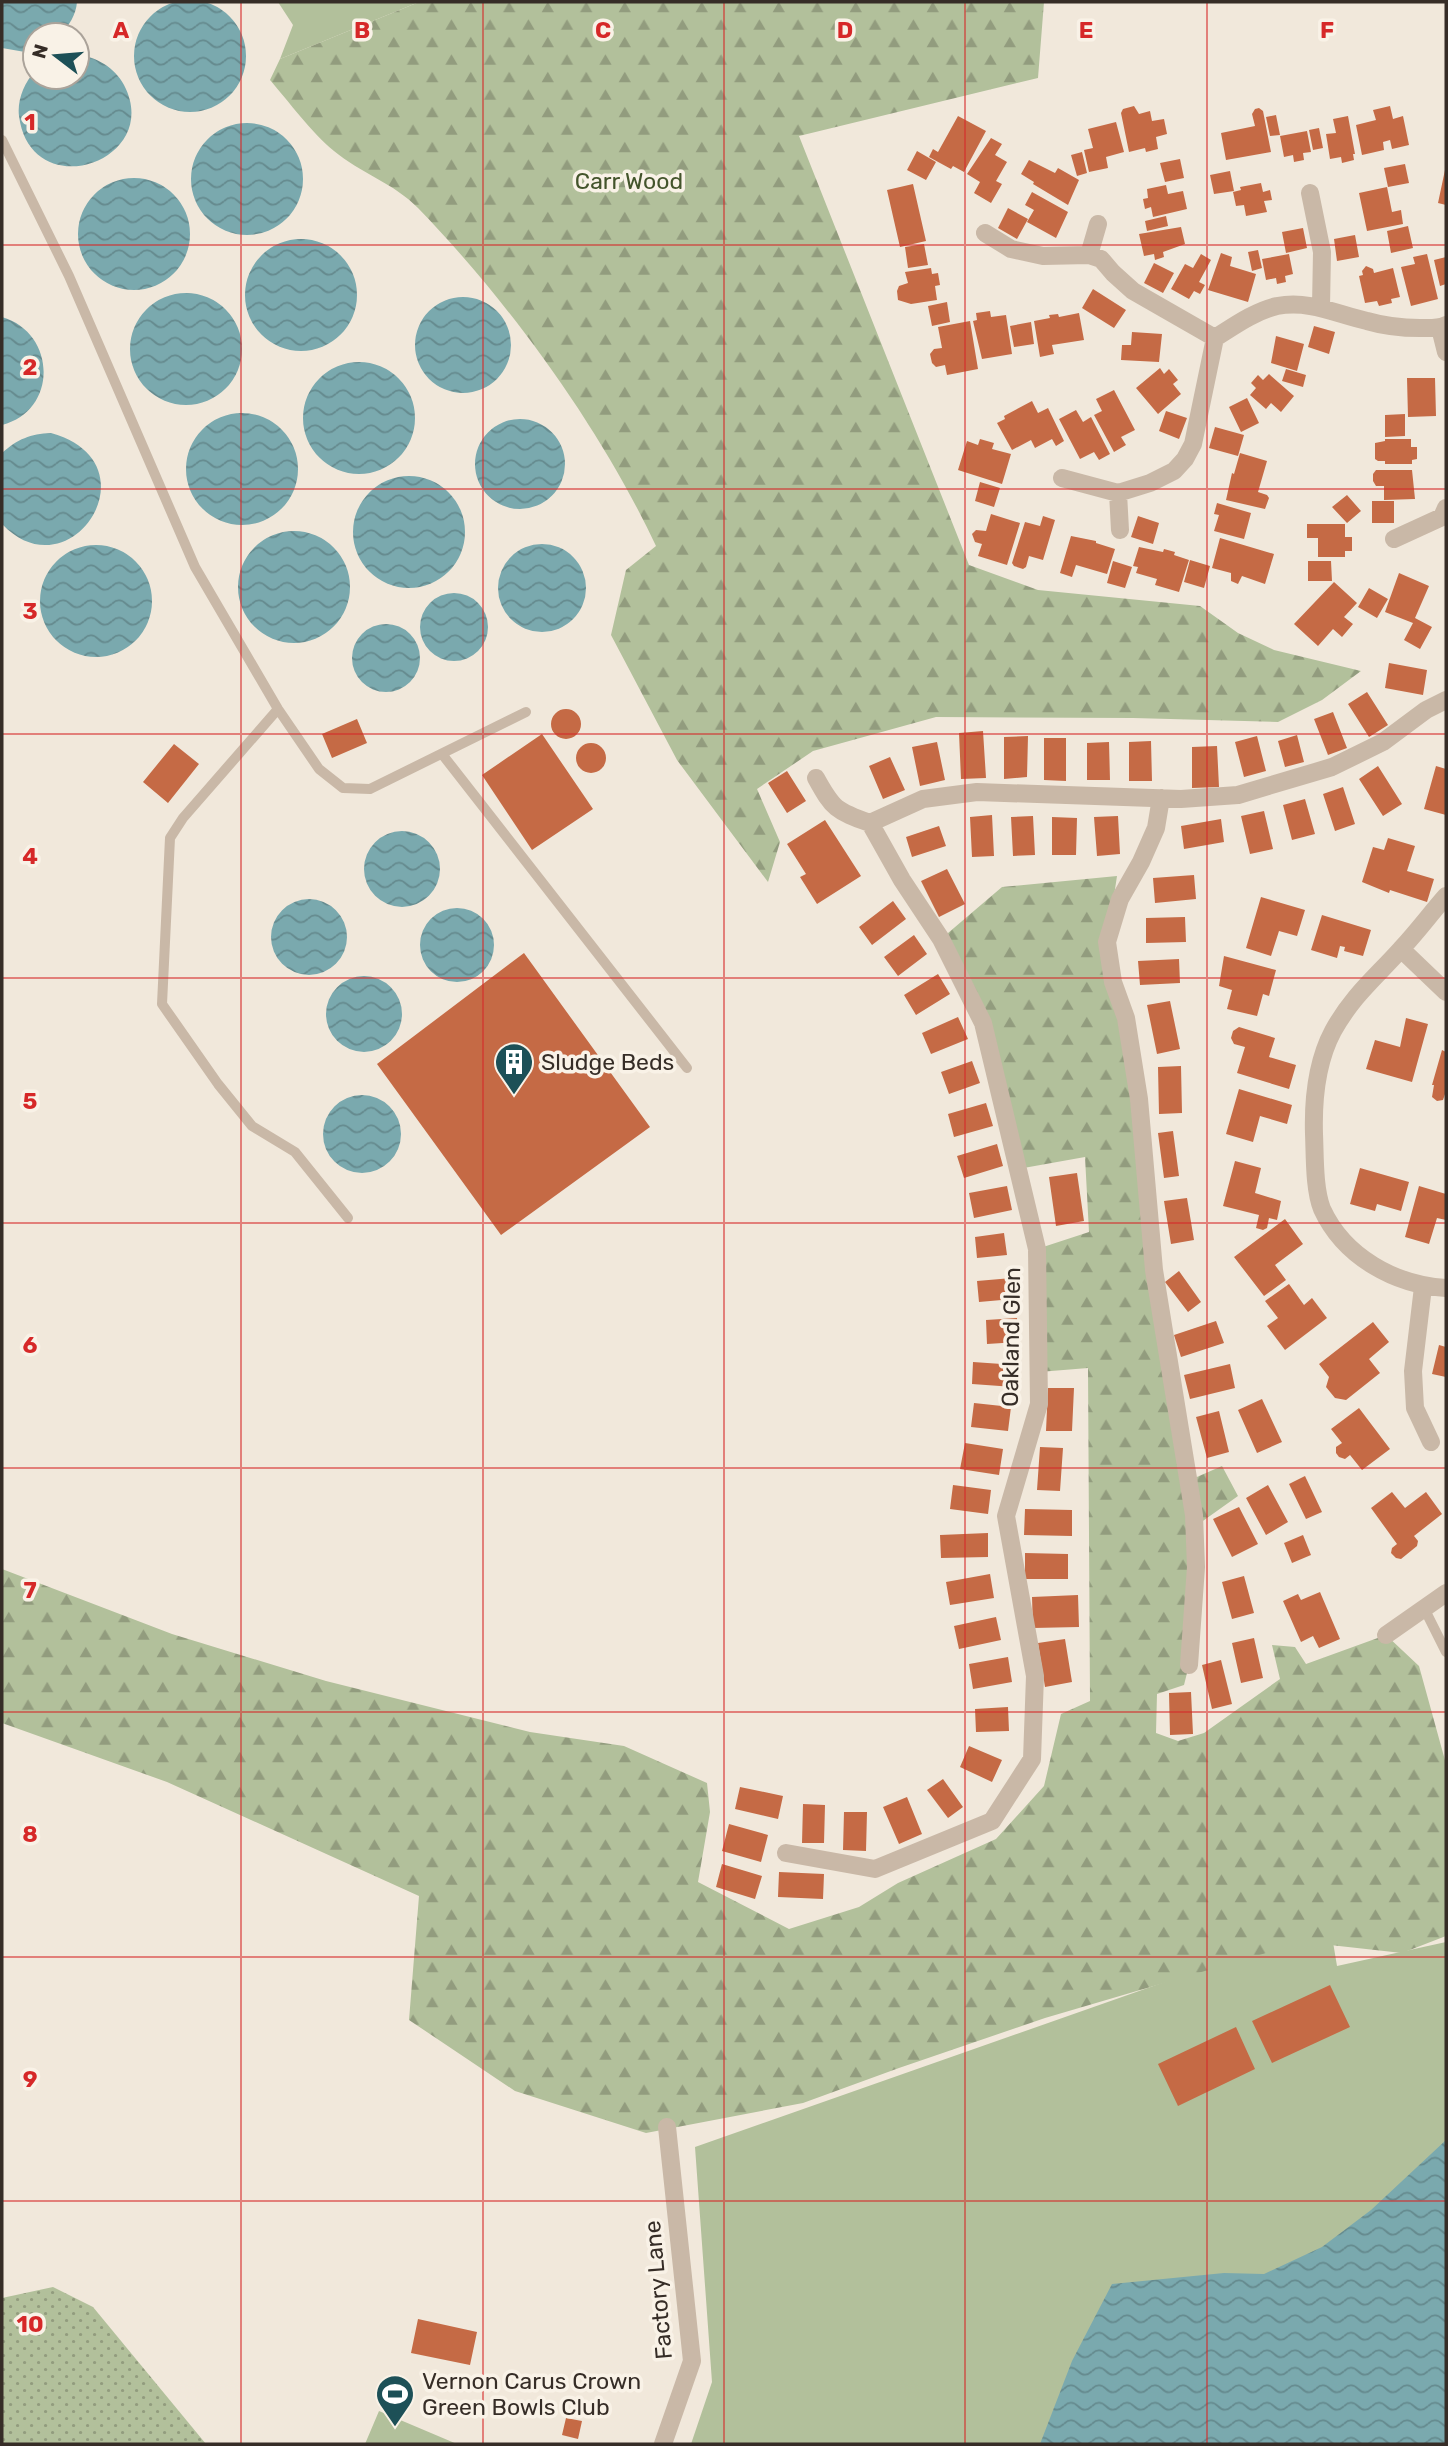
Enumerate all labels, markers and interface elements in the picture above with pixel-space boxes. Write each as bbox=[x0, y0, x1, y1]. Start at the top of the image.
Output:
text: A bbox=[113, 16, 130, 44]
text: B bbox=[354, 16, 370, 44]
text: C bbox=[595, 16, 611, 44]
text: D bbox=[837, 16, 853, 44]
text: E bbox=[1079, 16, 1093, 44]
text: F bbox=[1320, 16, 1334, 44]
north arrow bbox=[21, 21, 91, 91]
text: N bbox=[27, 42, 53, 61]
text: 1 bbox=[24, 108, 36, 136]
park label: Carr Wood bbox=[575, 167, 683, 195]
text: 2 bbox=[23, 353, 37, 381]
text: 3 bbox=[22, 597, 38, 625]
text: 4 bbox=[22, 842, 38, 870]
building icon: Sludge Beds bbox=[493, 1041, 535, 1096]
place label: Sludge Beds bbox=[541, 1048, 674, 1076]
text: 5 bbox=[23, 1087, 38, 1115]
street label: Oakland Glen bbox=[996, 1267, 1026, 1407]
text: 6 bbox=[23, 1331, 38, 1359]
text: 7 bbox=[23, 1576, 37, 1604]
text: 8 bbox=[22, 1820, 38, 1848]
text: 9 bbox=[23, 2065, 37, 2093]
street label: Factory Lane bbox=[638, 2219, 678, 2361]
text: 10 bbox=[16, 2310, 44, 2338]
place label: Vernon Carus Crown Green Bowls Club bbox=[422, 2367, 641, 2421]
sports icon: Vernon Carus Crown Green Bowls Club bbox=[374, 2373, 416, 2428]

